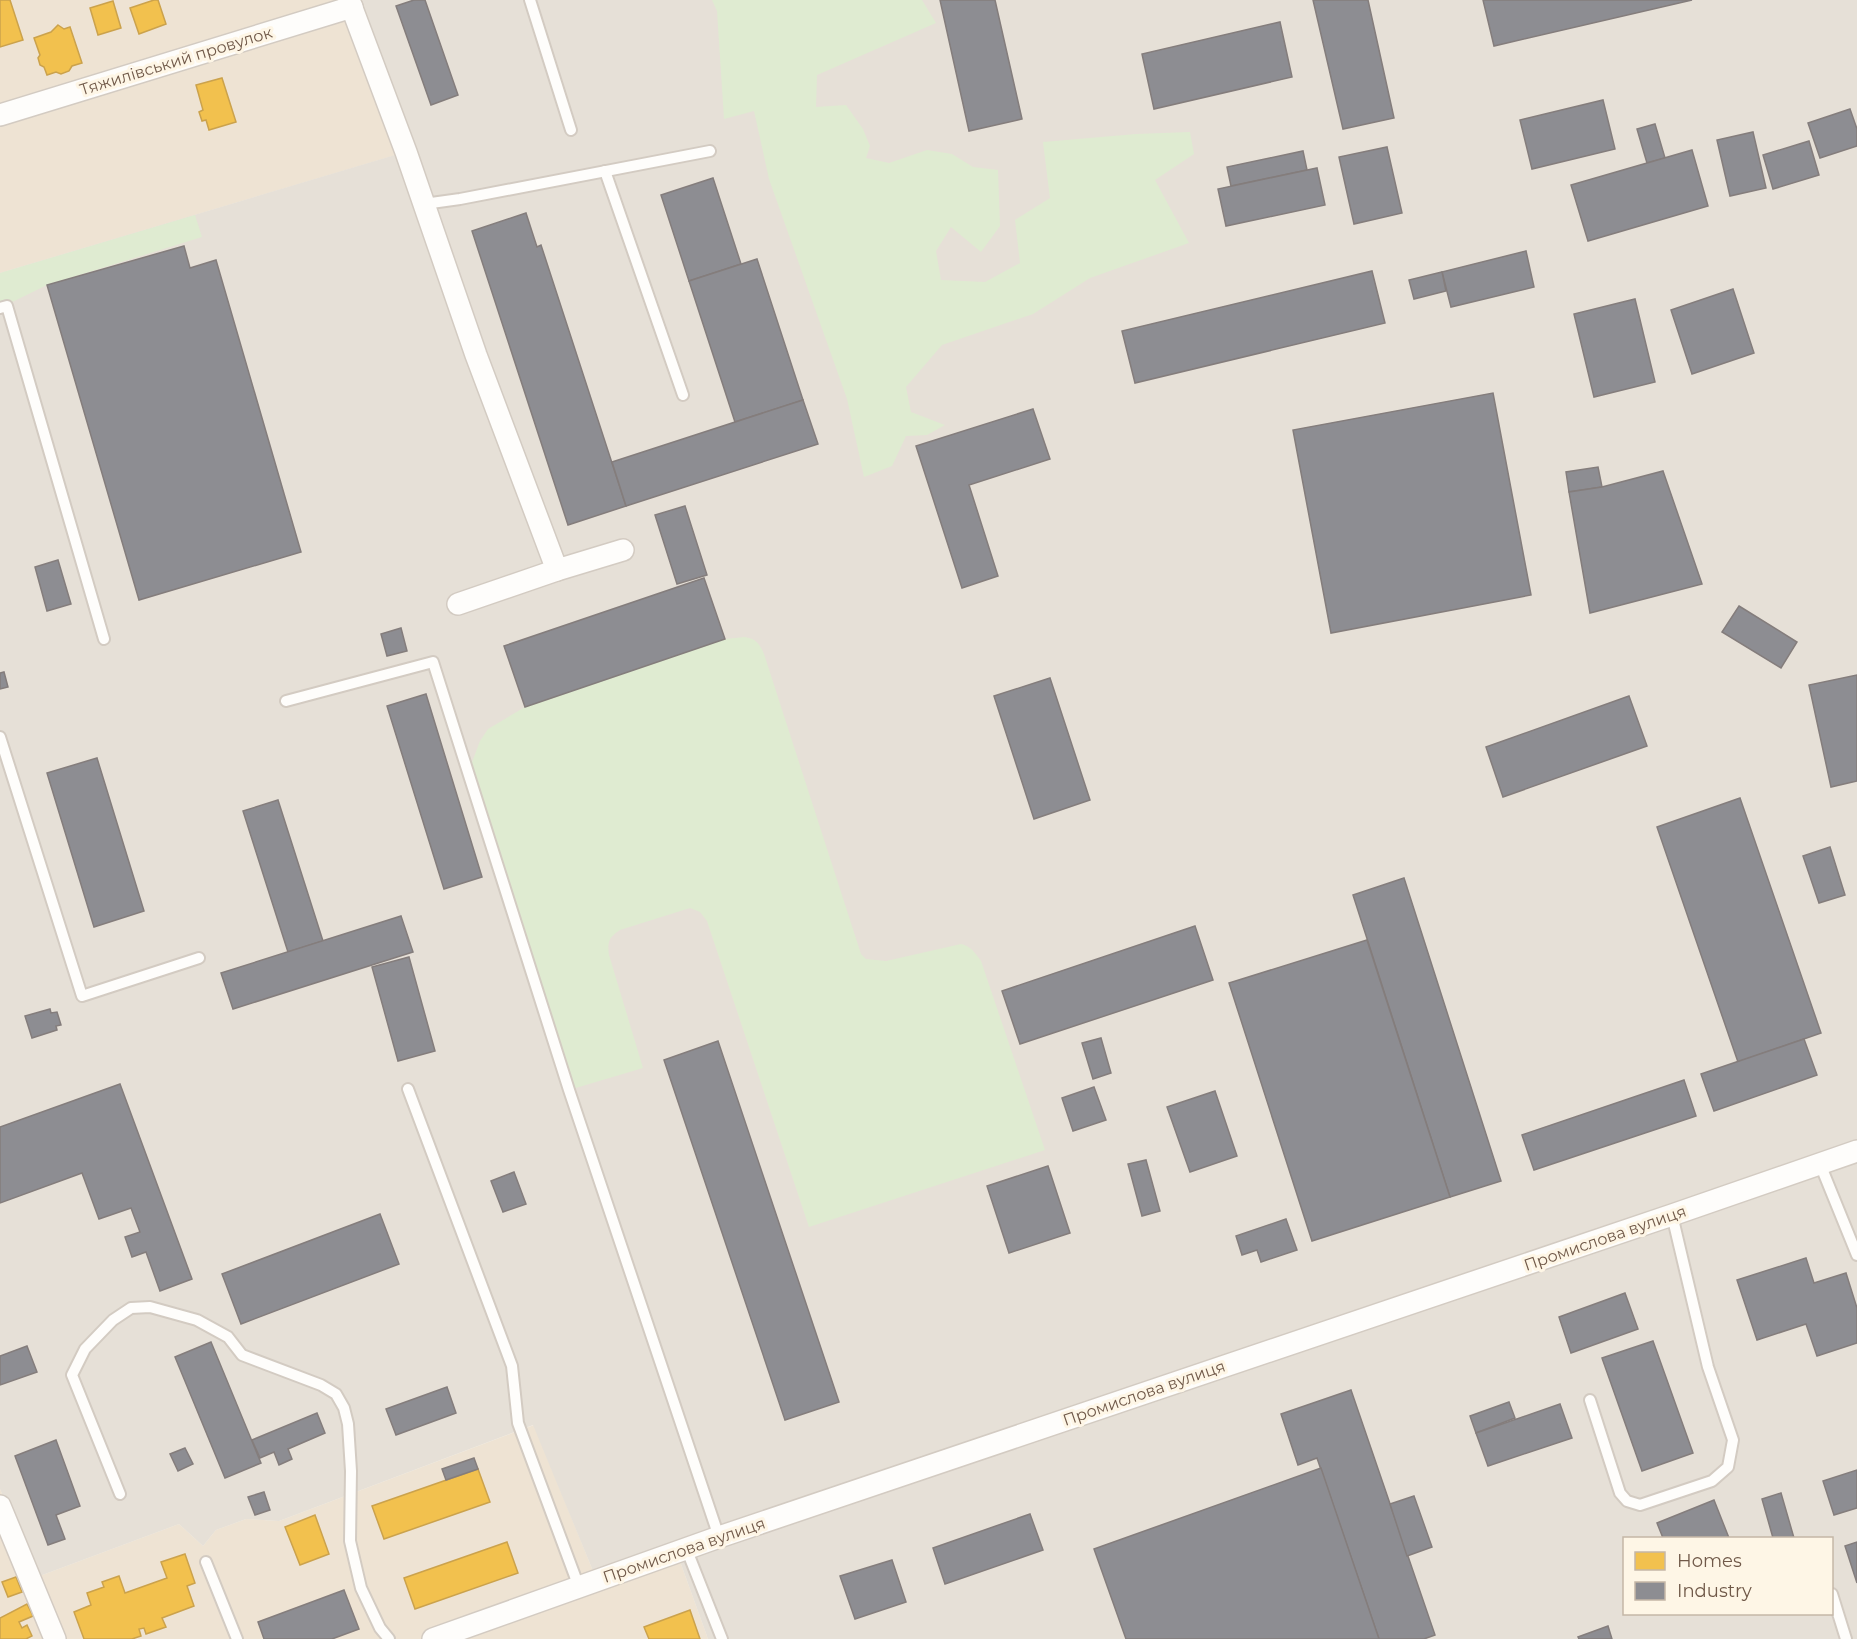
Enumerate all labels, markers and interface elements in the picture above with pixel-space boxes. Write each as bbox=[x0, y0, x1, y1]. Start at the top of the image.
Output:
street label: Тяжилівський провулок bbox=[77, 22, 275, 99]
street label: Промислова вулиця bbox=[1521, 1201, 1689, 1275]
street label: Промислова вулиця bbox=[1060, 1356, 1228, 1430]
street label: Промислова вулиця bbox=[600, 1513, 768, 1587]
legend bbox=[1623, 1537, 1833, 1615]
text: Homes bbox=[1677, 1550, 1742, 1572]
text: Industry bbox=[1677, 1580, 1752, 1602]

